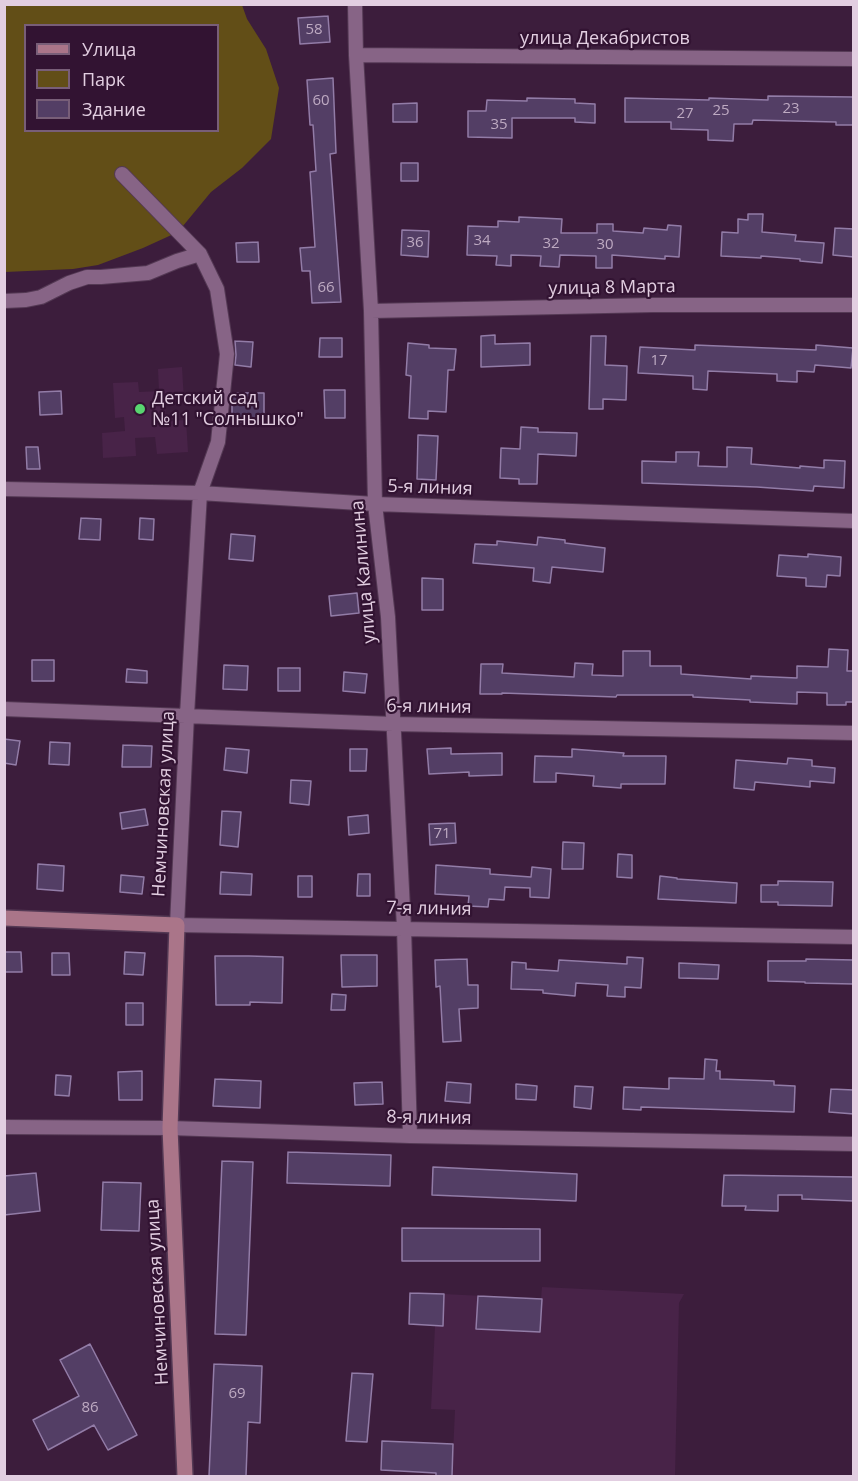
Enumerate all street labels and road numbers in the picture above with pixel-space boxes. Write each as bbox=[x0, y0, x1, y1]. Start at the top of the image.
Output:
street label: улица Декабристов bbox=[520, 28, 690, 50]
street label: улица 8 Марта bbox=[548, 276, 676, 300]
street label: 5-я линия bbox=[387, 476, 473, 500]
street label: улица Калинина bbox=[347, 500, 381, 644]
street label: 6-я линия bbox=[386, 695, 472, 719]
street label: Немчиновская улица bbox=[148, 711, 180, 897]
street label: 7-я линия bbox=[386, 897, 472, 921]
street label: 8-я линия bbox=[386, 1106, 472, 1130]
street label: Немчиновская улица bbox=[142, 1199, 174, 1385]

